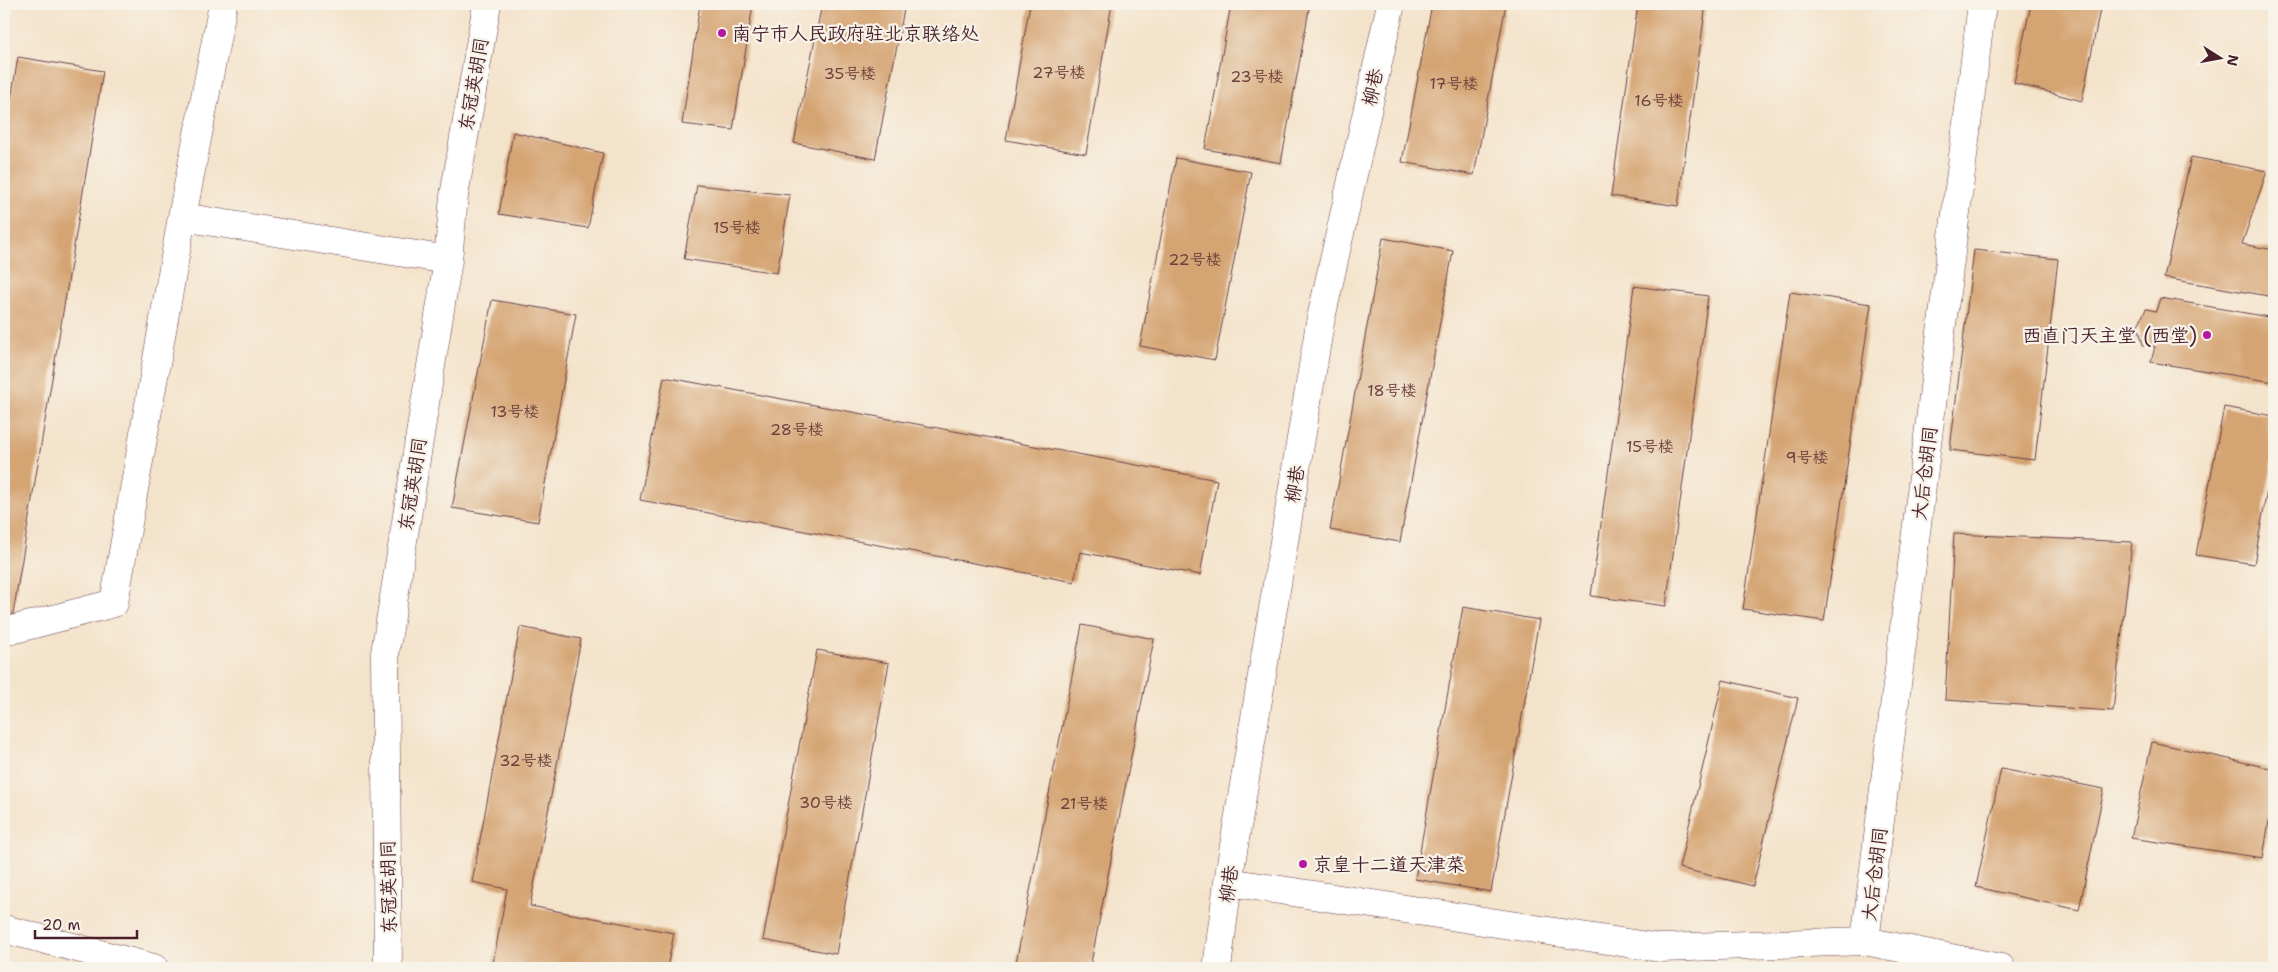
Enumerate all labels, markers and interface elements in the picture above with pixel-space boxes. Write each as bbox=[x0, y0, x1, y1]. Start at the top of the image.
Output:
place label: 南宁市人民政府驻北京联络处 bbox=[732, 21, 979, 46]
marker: 南宁市人民政府驻北京联络处 bbox=[716, 27, 728, 39]
north arrow bbox=[2196, 32, 2246, 82]
street label: 东冠英胡同 bbox=[453, 35, 494, 133]
text: N bbox=[2223, 53, 2243, 68]
house number: 27号楼 bbox=[1032, 62, 1086, 83]
house number: 35号楼 bbox=[824, 63, 876, 84]
house number: 23号楼 bbox=[1230, 66, 1284, 87]
street label: 柳巷 bbox=[1356, 66, 1389, 108]
house number: 17号楼 bbox=[1429, 73, 1479, 94]
house number: 16号楼 bbox=[1634, 90, 1684, 111]
house number: 15号楼 bbox=[713, 217, 761, 238]
house number: 22号楼 bbox=[1168, 249, 1222, 270]
place label: 西直门天主堂 (西堂) bbox=[2022, 323, 2197, 348]
marker: 西直门天主堂 (西堂) bbox=[2201, 329, 2213, 341]
house number: 18号楼 bbox=[1367, 380, 1417, 401]
house number: 13号楼 bbox=[490, 401, 540, 422]
house number: 28号楼 bbox=[770, 419, 824, 440]
street label: 大后仓胡同 bbox=[1906, 424, 1943, 522]
street label: 东冠英胡同 bbox=[393, 435, 432, 533]
house number: 15号楼 bbox=[1626, 436, 1674, 457]
house number: 9号楼 bbox=[1785, 447, 1829, 468]
street label: 柳巷 bbox=[1279, 463, 1310, 505]
house number: 32号楼 bbox=[499, 750, 553, 771]
house number: 30号楼 bbox=[799, 792, 853, 813]
house number: 21号楼 bbox=[1059, 793, 1109, 814]
street label: 大后仓胡同 bbox=[1856, 825, 1893, 923]
street label: 东冠英胡同 bbox=[375, 839, 402, 935]
place label: 京皇十二道天津菜 bbox=[1313, 852, 1465, 877]
marker: 京皇十二道天津菜 bbox=[1297, 858, 1309, 870]
street label: 柳巷 bbox=[1213, 864, 1244, 905]
scale bar bbox=[35, 907, 138, 939]
text: 20 m bbox=[42, 915, 81, 935]

